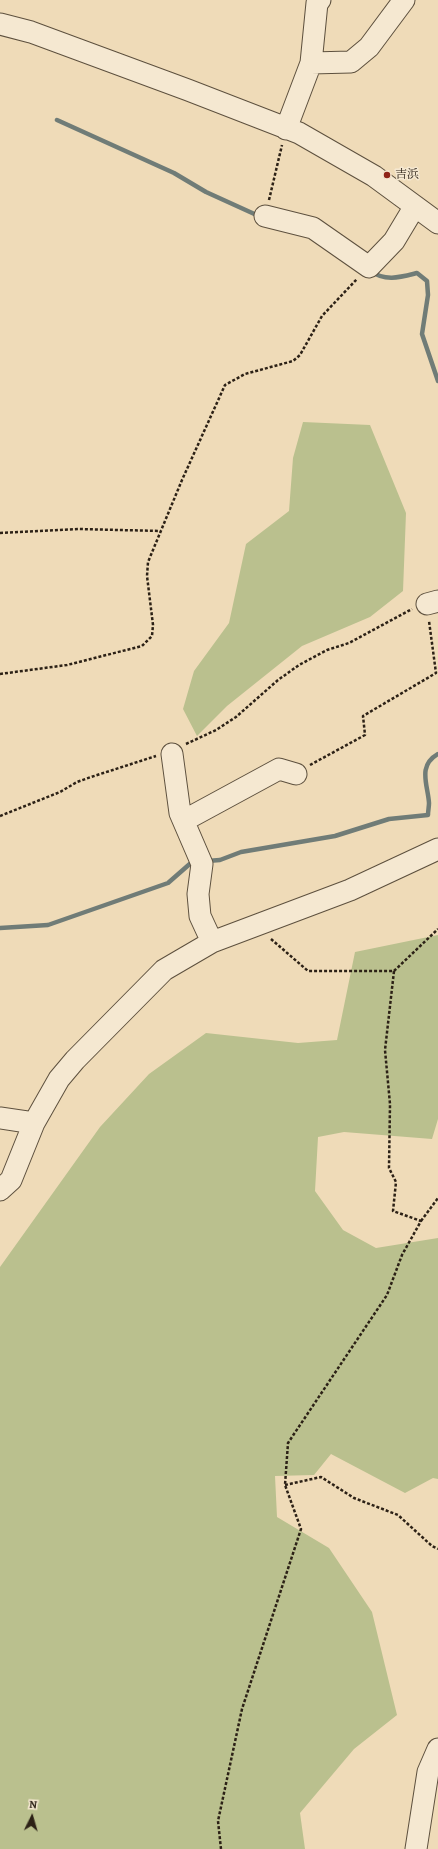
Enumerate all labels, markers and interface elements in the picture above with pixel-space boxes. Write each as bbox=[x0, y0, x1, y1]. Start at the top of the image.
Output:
place label: 吉浜 bbox=[395, 168, 419, 182]
marker: 吉浜 bbox=[382, 170, 392, 180]
north arrow bbox=[12, 1797, 52, 1837]
text: N bbox=[28, 1797, 38, 1812]

